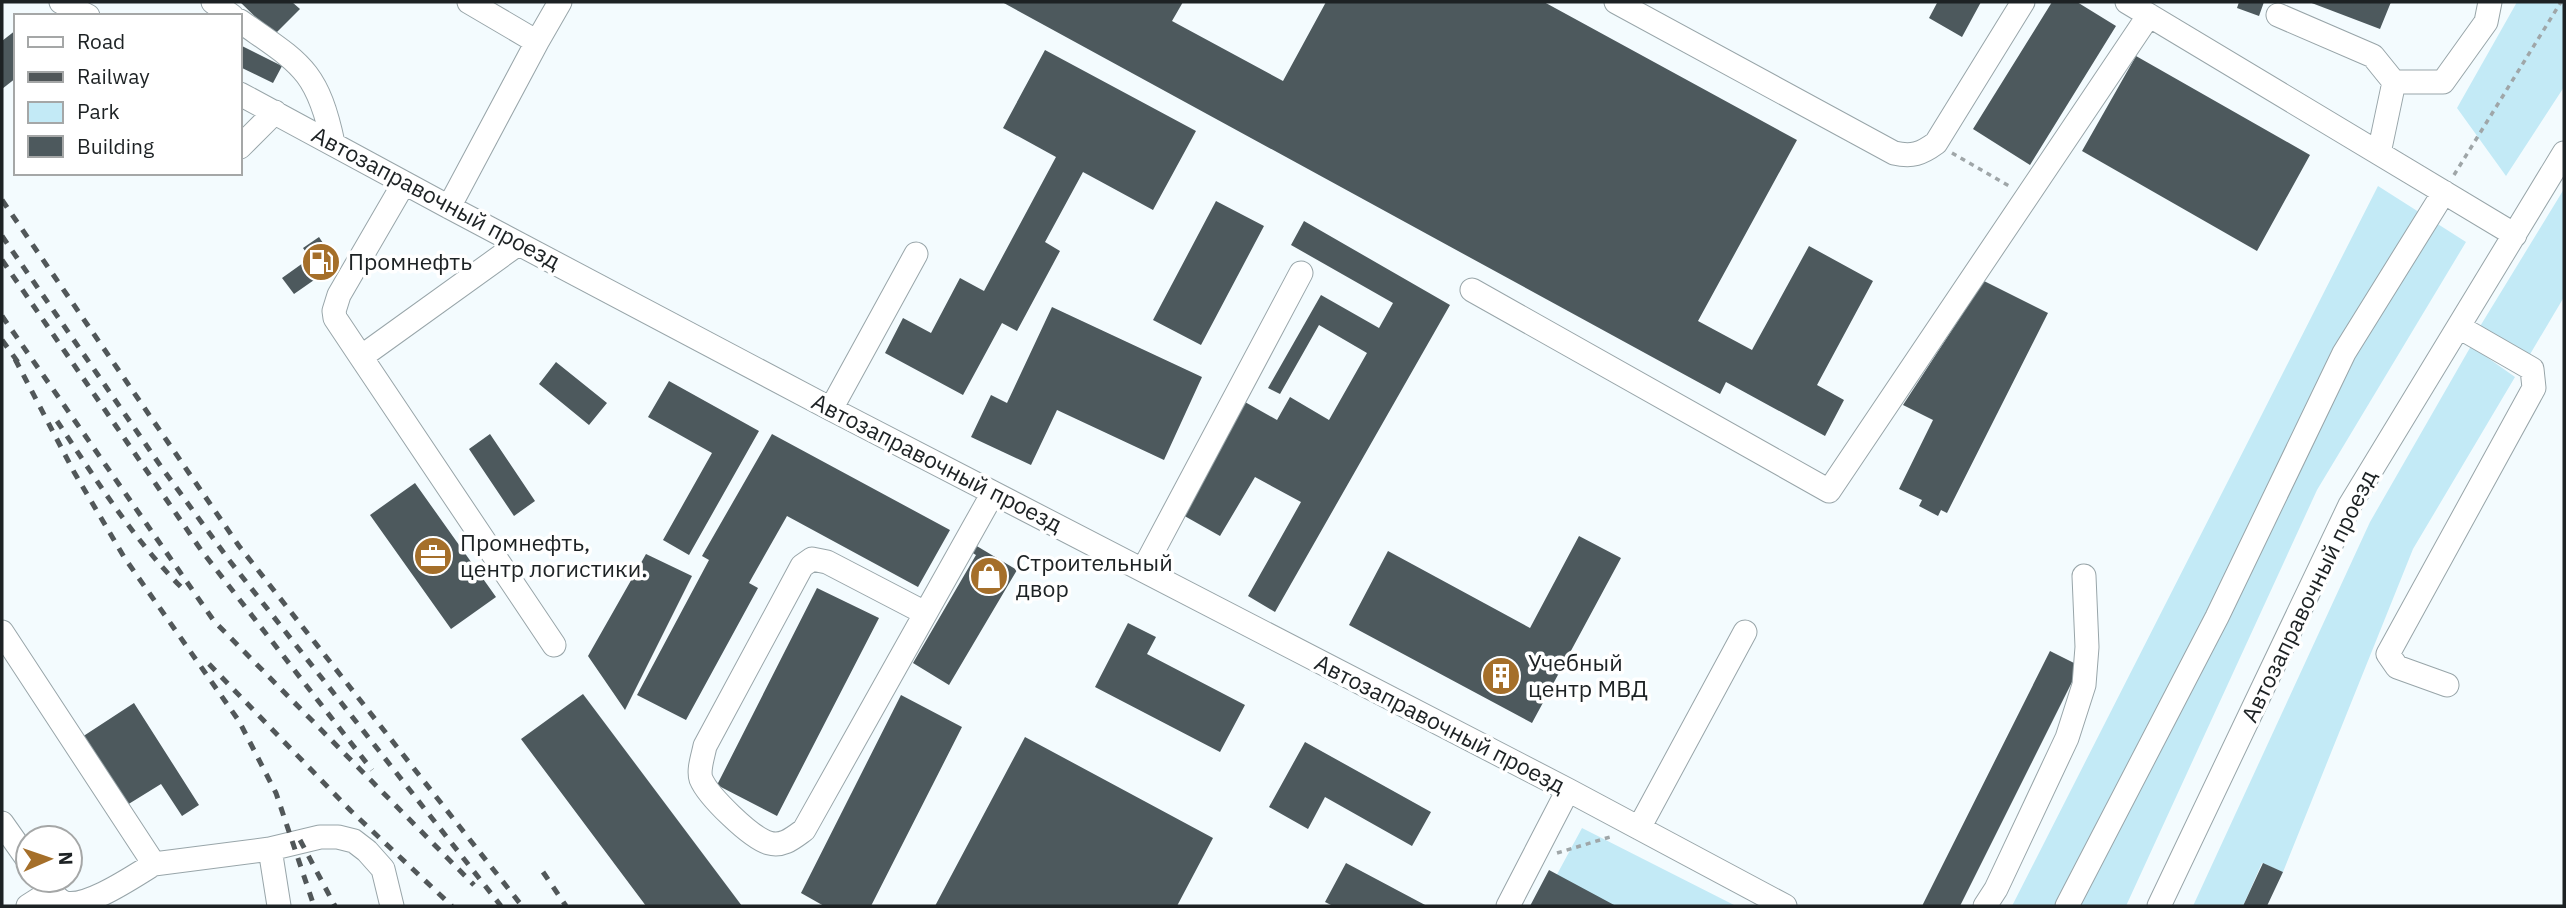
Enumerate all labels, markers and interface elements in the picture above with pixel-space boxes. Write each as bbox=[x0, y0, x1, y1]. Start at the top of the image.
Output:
legend bbox=[14, 14, 242, 175]
text: Road bbox=[77, 27, 125, 55]
text: Railway bbox=[77, 62, 150, 90]
text: Park bbox=[77, 97, 120, 125]
street label: Автозаправочный проезд bbox=[307, 119, 566, 276]
text: Building bbox=[77, 132, 154, 160]
fuel station icon: Промнефть bbox=[300, 241, 342, 283]
place label: Промнефть bbox=[348, 246, 472, 276]
street label: Автозаправочный проезд bbox=[807, 386, 1068, 539]
street label: Автозаправочный проезд bbox=[2234, 464, 2383, 727]
place label: Промнефть, центр логистики. bbox=[460, 527, 647, 583]
office icon: Промнефть, центр логистики. bbox=[412, 535, 454, 577]
place label: Строительный двор bbox=[1016, 547, 1173, 603]
shop icon: Строительный двор bbox=[968, 555, 1010, 597]
street label: Автозаправочный проезд bbox=[1310, 647, 1571, 800]
place label: Учебный центр МВД bbox=[1528, 647, 1648, 703]
building icon: Учебный центр МВД bbox=[1480, 655, 1522, 697]
north arrow bbox=[14, 824, 84, 894]
text: N bbox=[54, 851, 78, 866]

